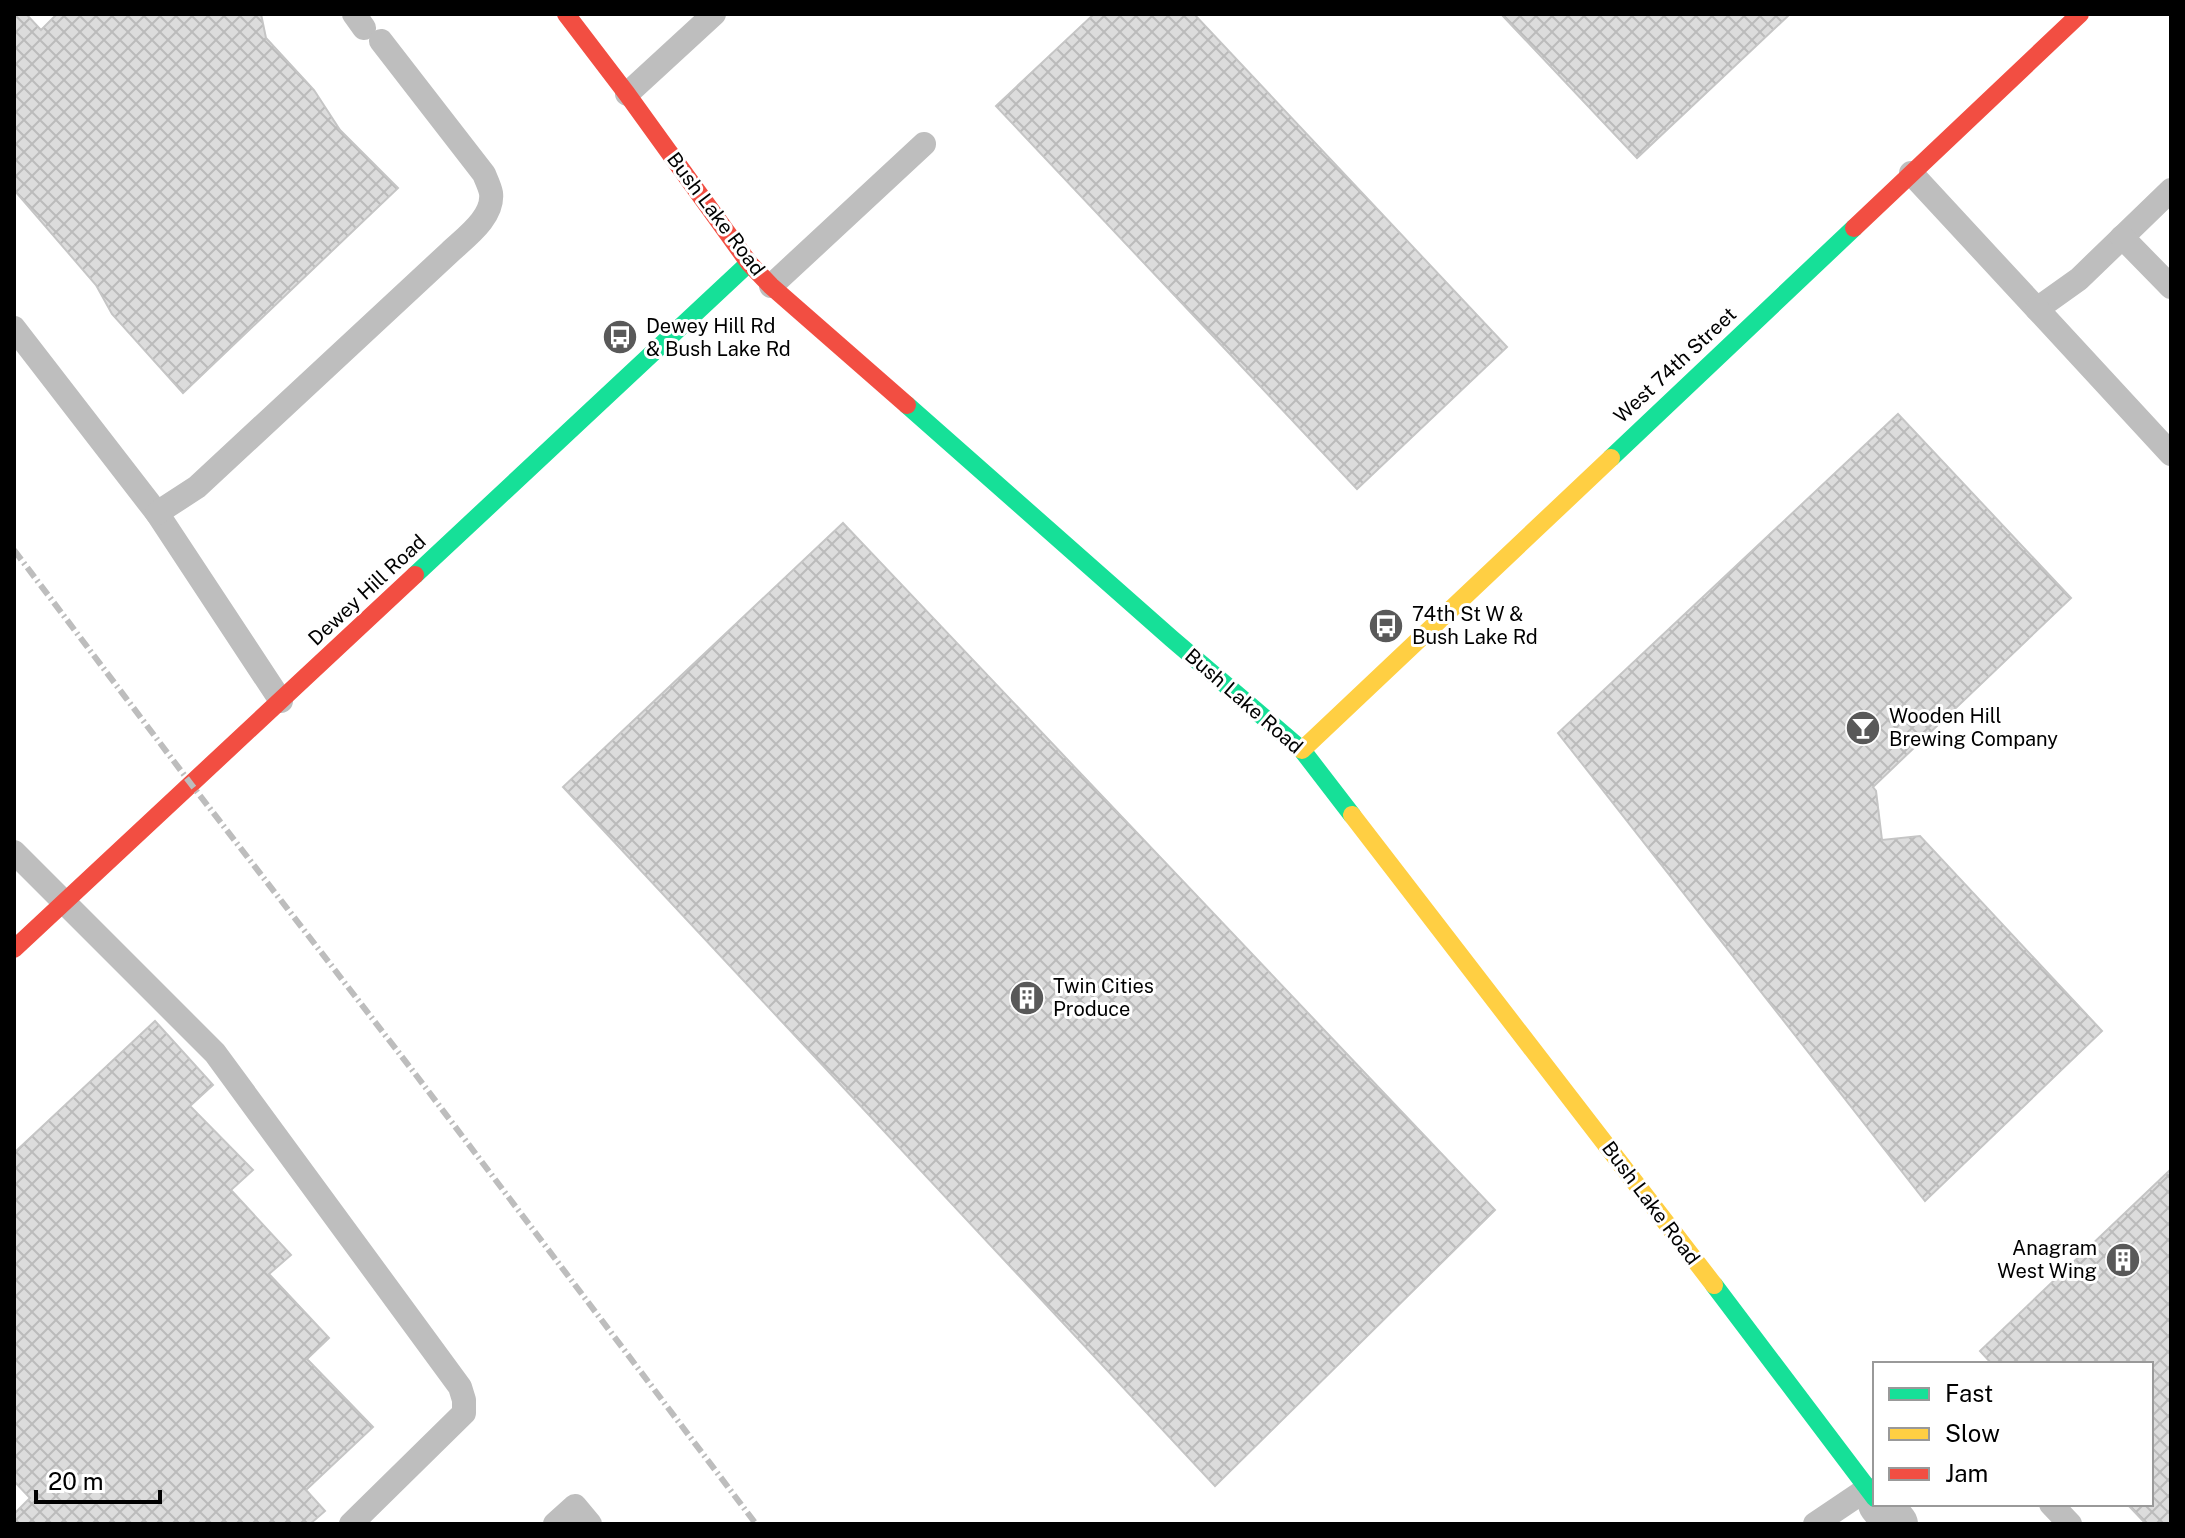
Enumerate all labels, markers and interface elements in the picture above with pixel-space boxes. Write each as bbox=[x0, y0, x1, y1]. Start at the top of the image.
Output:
street label: Bush Lake Road bbox=[662, 148, 770, 280]
street label: West 74th Street bbox=[1609, 302, 1741, 428]
place label: Dewey Hill Rd & Bush Lake Rd bbox=[646, 314, 791, 361]
bus stop icon: Dewey Hill Rd & Bush Lake Rd bbox=[601, 318, 639, 356]
street label: Dewey Hill Road bbox=[303, 530, 431, 650]
place label: 74th St W & Bush Lake Rd bbox=[1412, 602, 1538, 649]
bus stop icon: 74th St W & Bush Lake Rd bbox=[1367, 607, 1405, 645]
street label: Bush Lake Road bbox=[1180, 643, 1308, 759]
place label: Wooden Hill Brewing Company bbox=[1889, 704, 2058, 751]
bar icon: Wooden Hill Brewing Company bbox=[1844, 709, 1882, 747]
place label: Twin Cities Produce bbox=[1053, 974, 1154, 1021]
building icon: Twin Cities Produce bbox=[1008, 979, 1046, 1017]
street label: Bush Lake Road bbox=[1597, 1137, 1705, 1269]
place label: Anagram West Wing bbox=[1997, 1236, 2097, 1283]
building icon: Anagram West Wing bbox=[2104, 1241, 2142, 1279]
legend bbox=[1873, 1362, 2153, 1506]
text: Fast bbox=[1945, 1379, 1993, 1407]
text: Slow bbox=[1945, 1419, 2000, 1447]
scale bar bbox=[36, 1454, 160, 1504]
text: Jam bbox=[1945, 1459, 1988, 1487]
text: 20 m bbox=[48, 1467, 104, 1495]

